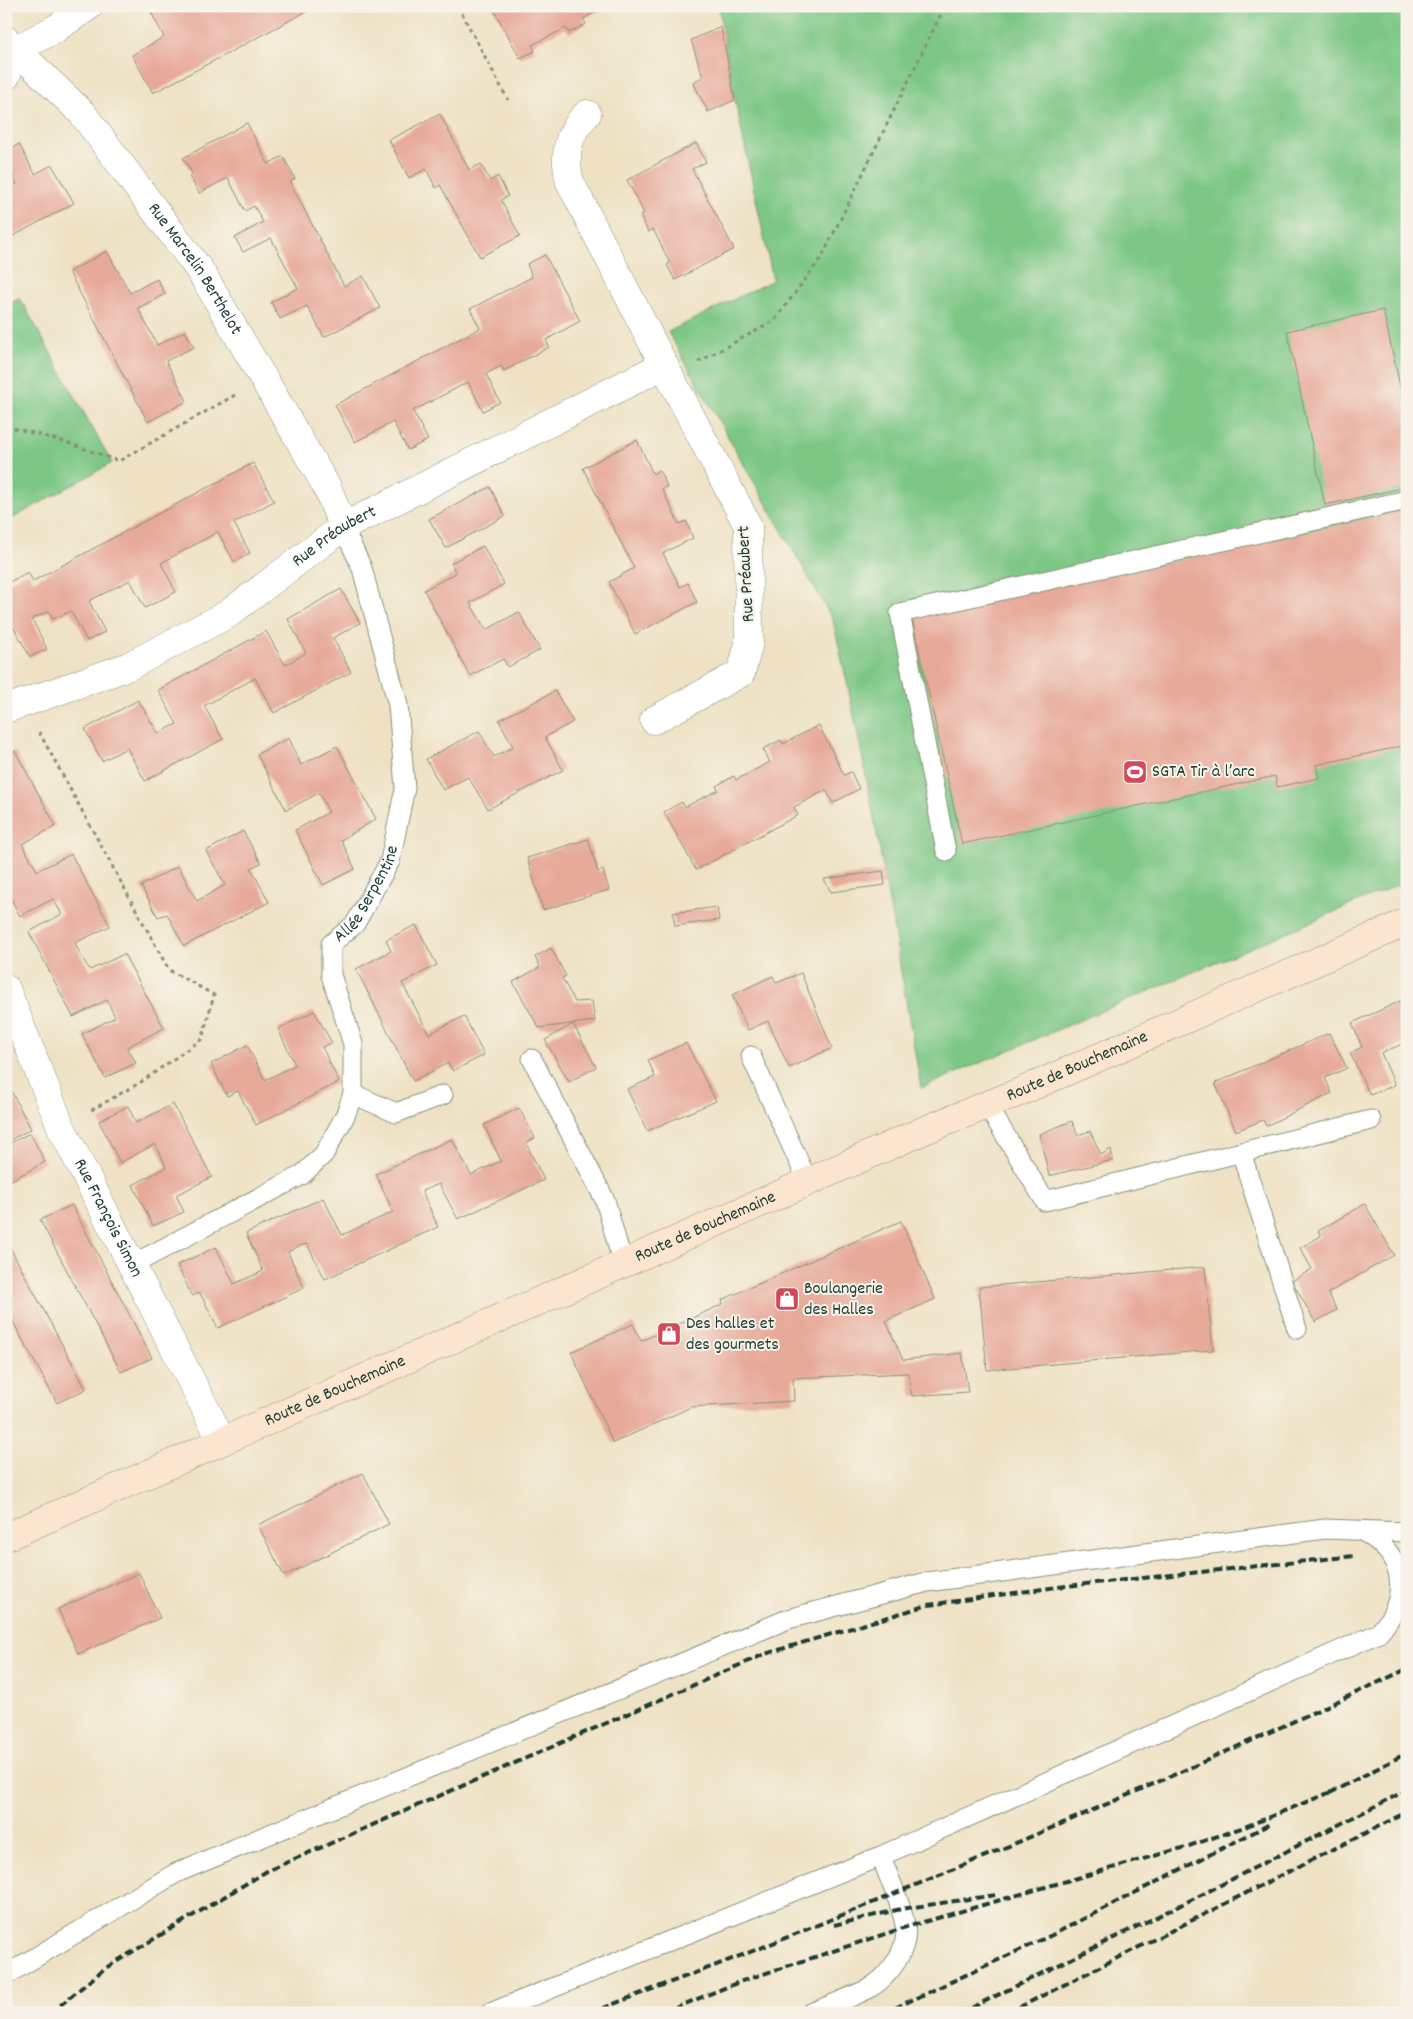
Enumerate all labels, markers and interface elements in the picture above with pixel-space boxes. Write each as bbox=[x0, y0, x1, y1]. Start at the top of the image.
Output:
street label: Rue Marcelin Berthelot bbox=[141, 198, 248, 340]
street label: Rue Préaubert bbox=[287, 500, 381, 574]
street label: Rue Préaubert bbox=[732, 525, 762, 623]
sports icon: SGTA Tir à l’arc bbox=[1122, 759, 1148, 785]
place label: SGTA Tir à l’arc bbox=[1152, 760, 1255, 785]
street label: Allée Serpentine bbox=[329, 843, 405, 949]
street label: Route de Bouchemaine bbox=[1003, 1025, 1152, 1108]
street label: Rue François Simon bbox=[67, 1154, 149, 1282]
street label: Route de Bouchemaine bbox=[631, 1185, 780, 1269]
place label: Boulangerie des Halles bbox=[804, 1277, 883, 1323]
shop icon: Boulangerie des Halles bbox=[774, 1286, 800, 1312]
place label: Des halles et des gourmets bbox=[686, 1312, 779, 1358]
shop icon: Des halles et des gourmets bbox=[656, 1321, 682, 1347]
street label: Route de Bouchemaine bbox=[261, 1349, 410, 1433]

